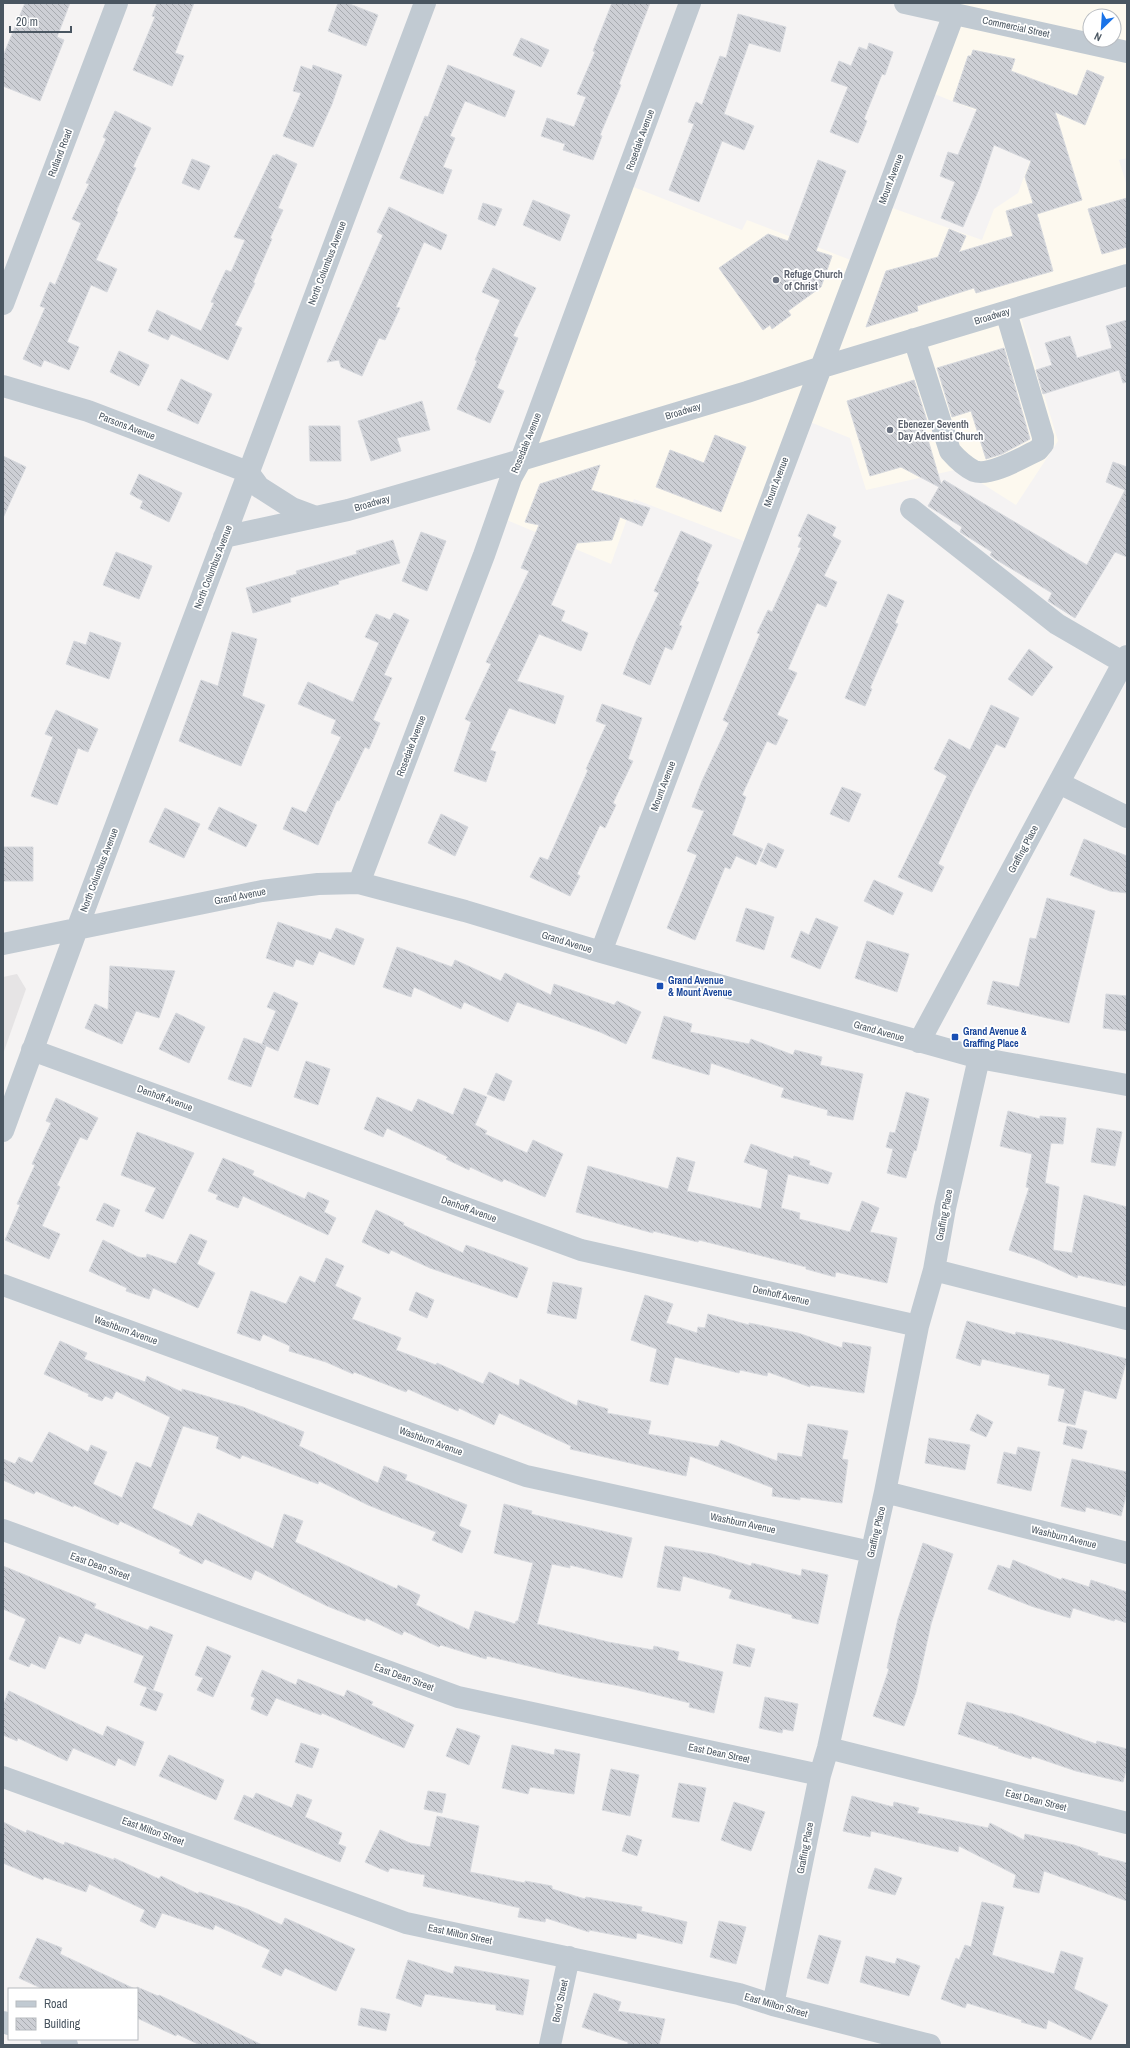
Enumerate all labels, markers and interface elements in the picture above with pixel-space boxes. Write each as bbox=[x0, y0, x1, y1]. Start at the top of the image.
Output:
scale bar bbox=[10, 8, 71, 34]
north arrow bbox=[1082, 8, 1122, 48]
text: 20 m bbox=[16, 14, 38, 30]
street label: Commercial Street bbox=[981, 14, 1051, 41]
text: N bbox=[1092, 29, 1104, 45]
street label: Rosedale Avenue bbox=[623, 107, 657, 172]
street label: Rutland Road bbox=[45, 127, 75, 179]
street label: Mount Avenue bbox=[876, 152, 907, 206]
street label: North Columbus Avenue bbox=[305, 219, 349, 307]
place label: Refuge Church of Christ bbox=[784, 268, 843, 293]
marker: Refuge Church of Christ bbox=[771, 275, 781, 285]
street label: Broadway bbox=[973, 304, 1012, 328]
street label: Broadway bbox=[664, 399, 703, 423]
street label: Parsons Avenue bbox=[97, 409, 158, 443]
street label: Rosedale Avenue bbox=[508, 410, 544, 475]
place label: Ebenezer Seventh Day Adventist Church bbox=[898, 418, 983, 443]
marker: Ebenezer Seventh Day Adventist Church bbox=[885, 425, 895, 435]
street label: Mount Avenue bbox=[761, 455, 792, 509]
street label: Broadway bbox=[353, 491, 392, 514]
street label: North Columbus Avenue bbox=[191, 523, 235, 611]
street label: Rosedale Avenue bbox=[393, 713, 429, 778]
street label: Mount Avenue bbox=[648, 759, 679, 813]
street label: Graffing Place bbox=[1005, 822, 1041, 875]
street label: North Columbus Avenue bbox=[77, 826, 121, 914]
street label: Grand Avenue bbox=[213, 885, 267, 907]
street label: Grand Avenue bbox=[540, 928, 594, 956]
place label: Grand Avenue & Mount Avenue bbox=[668, 974, 733, 999]
marker: Grand Avenue & Mount Avenue bbox=[655, 981, 665, 991]
street label: Grand Avenue bbox=[852, 1018, 906, 1045]
place label: Grand Avenue & Graffing Place bbox=[963, 1025, 1027, 1050]
marker: Grand Avenue & Graffing Place bbox=[950, 1032, 960, 1042]
street label: Denhoff Avenue bbox=[135, 1082, 195, 1114]
street label: Graffing Place bbox=[933, 1188, 955, 1242]
street label: Denhoff Avenue bbox=[439, 1193, 499, 1225]
street label: Denhoff Avenue bbox=[751, 1282, 811, 1308]
street label: Washburn Avenue bbox=[92, 1313, 160, 1348]
street label: Washburn Avenue bbox=[397, 1424, 465, 1459]
street label: Graffing Place bbox=[864, 1505, 888, 1559]
street label: Washburn Avenue bbox=[709, 1510, 777, 1536]
street label: Washburn Avenue bbox=[1030, 1523, 1098, 1551]
street label: East Dean Street bbox=[68, 1549, 132, 1583]
street label: East Dean Street bbox=[372, 1660, 436, 1694]
street label: East Dean Street bbox=[687, 1740, 752, 1766]
street label: East Dean Street bbox=[1004, 1786, 1069, 1814]
street label: East Milton Street bbox=[120, 1814, 187, 1848]
street label: Graffing Place bbox=[794, 1821, 816, 1875]
street label: East Milton Street bbox=[427, 1921, 494, 1947]
street label: Bond Street bbox=[549, 1978, 571, 2024]
legend bbox=[8, 1988, 138, 2040]
street label: East Milton Street bbox=[743, 1990, 810, 2020]
text: Road bbox=[44, 1996, 68, 2012]
text: Building bbox=[44, 2016, 81, 2032]

